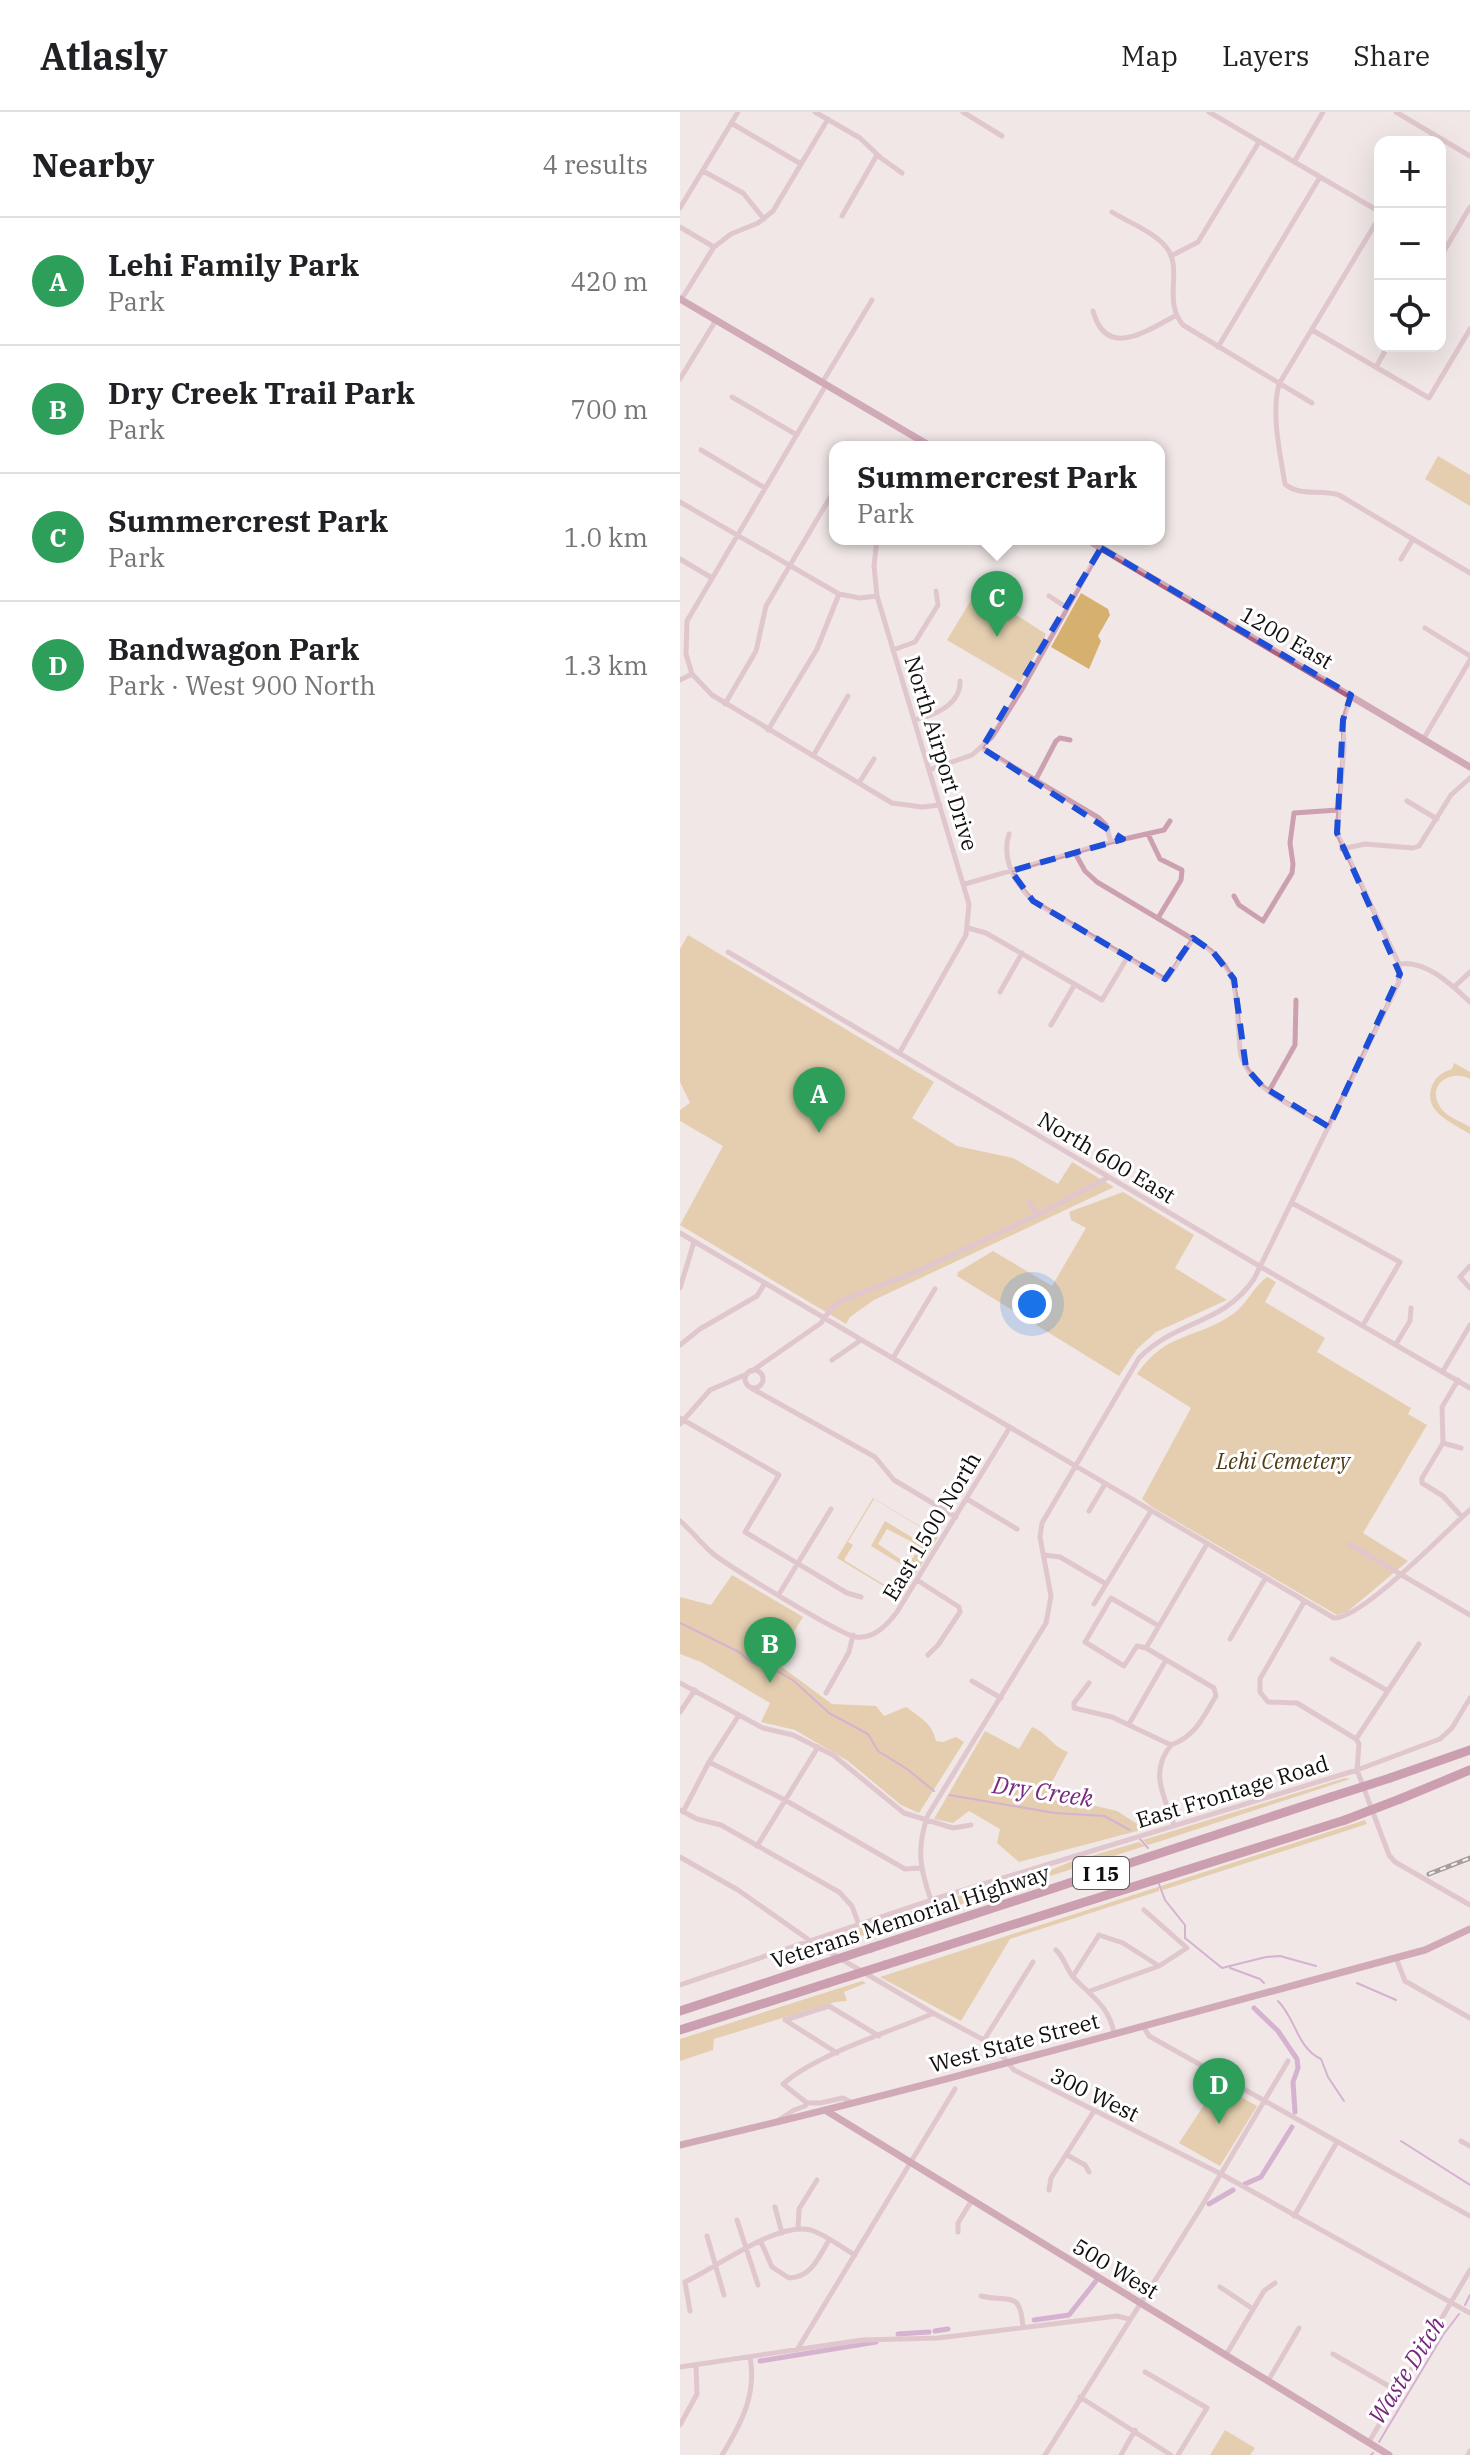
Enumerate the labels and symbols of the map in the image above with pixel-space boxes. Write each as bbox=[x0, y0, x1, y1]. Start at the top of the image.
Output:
pin: C bbox=[971, 571, 1023, 637]
street label: 1200 East bbox=[1235, 599, 1339, 675]
street label: North Airport Drive bbox=[899, 652, 985, 854]
pin: A bbox=[793, 1067, 845, 1133]
street label: North 600 East bbox=[1033, 1105, 1181, 1209]
your location bbox=[1012, 1284, 1052, 1324]
street label: East 1500 North bbox=[875, 1446, 987, 1606]
park label: Lehi Cemetery bbox=[1215, 1446, 1352, 1475]
pin: B bbox=[744, 1617, 796, 1683]
street label: East Frontage Road bbox=[1132, 1748, 1332, 1834]
water label: Dry Creek bbox=[990, 1768, 1096, 1814]
street label: Veterans Memorial Highway bbox=[767, 1857, 1053, 1975]
road number: I 15 bbox=[1073, 1857, 1129, 1889]
street label: West State Street bbox=[926, 2005, 1102, 2079]
pin: D bbox=[1193, 2058, 1245, 2124]
street label: 300 West bbox=[1046, 2060, 1144, 2128]
street label: 500 West bbox=[1068, 2231, 1164, 2305]
water label: Waste Ditch bbox=[1360, 2310, 1452, 2430]

